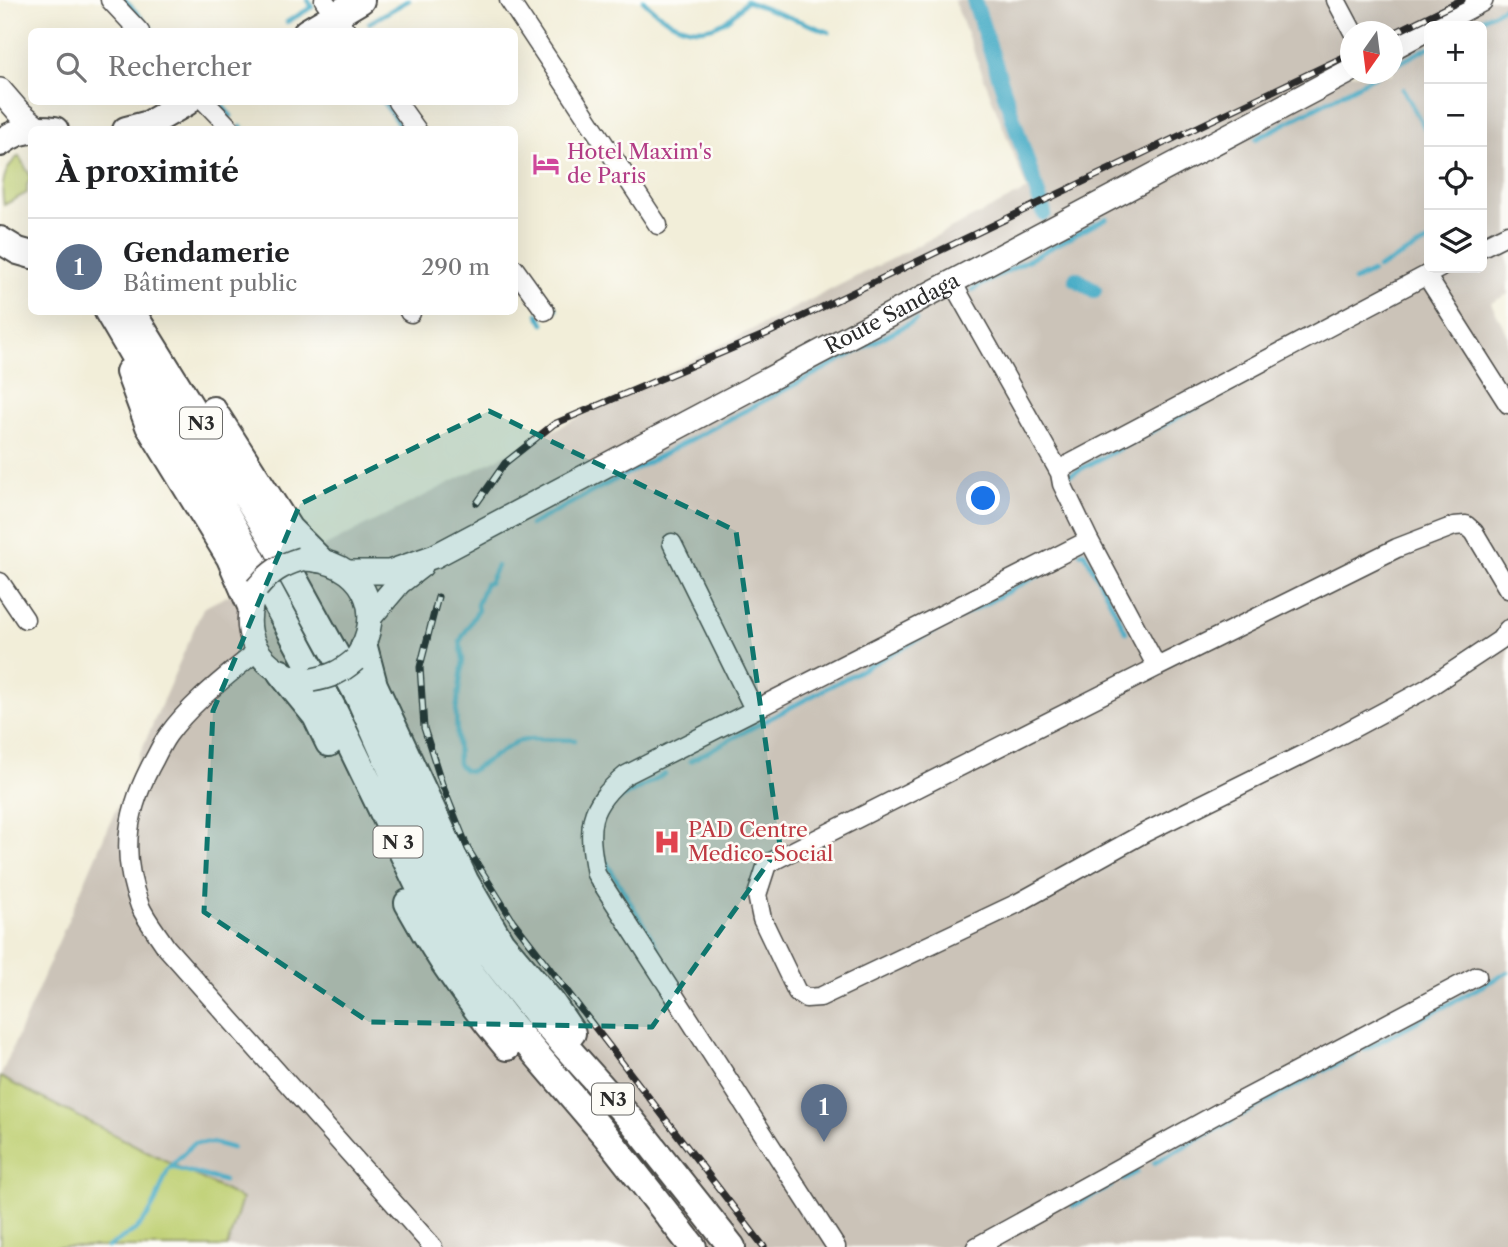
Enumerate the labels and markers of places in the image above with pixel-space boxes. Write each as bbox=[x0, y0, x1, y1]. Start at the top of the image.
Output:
place label: Hotel Maxim's de Paris bbox=[567, 139, 712, 188]
hotel icon: Hotel Maxim's de Paris bbox=[531, 149, 561, 179]
place label: PAD Centre Medico-Social bbox=[688, 817, 833, 866]
hospital icon: PAD Centre Medico-Social bbox=[652, 827, 682, 857]
pin: 1 bbox=[801, 1084, 847, 1142]

